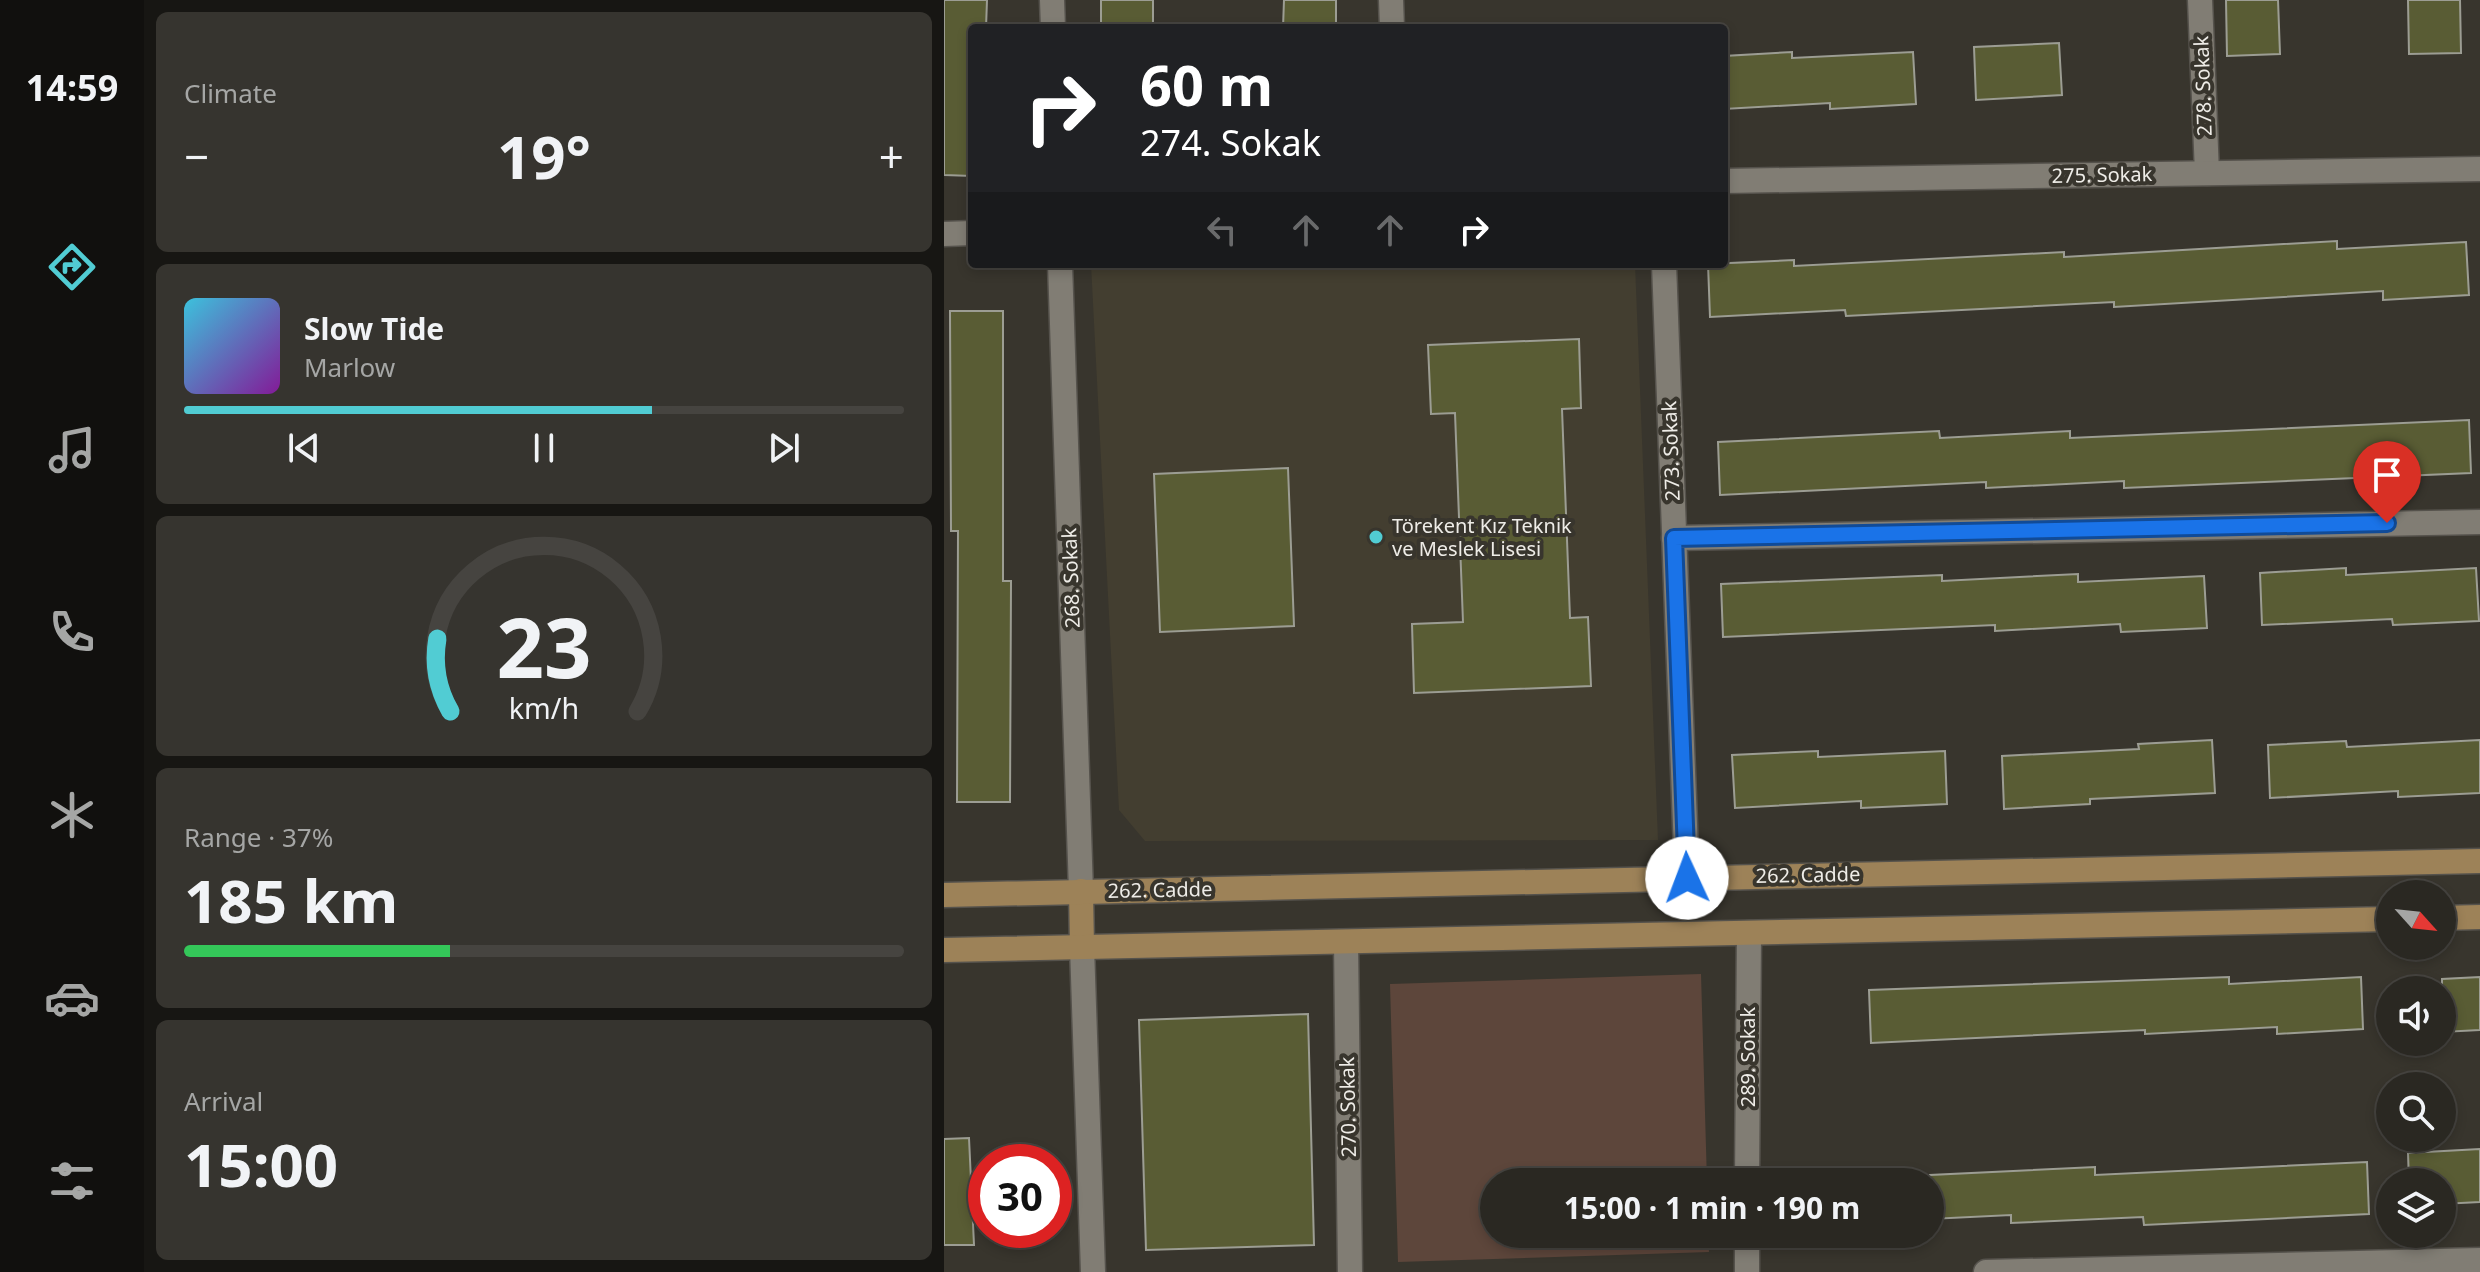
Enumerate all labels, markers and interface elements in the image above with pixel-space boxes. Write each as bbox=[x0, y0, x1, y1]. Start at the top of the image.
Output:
street label: 278. Sokak bbox=[2187, 35, 2218, 137]
text: 60 m bbox=[1140, 46, 1273, 122]
icon: right bbox=[1008, 56, 1112, 160]
text: 14:59 bbox=[26, 63, 118, 112]
text: Climate bbox=[184, 75, 277, 111]
text: 19° bbox=[497, 115, 591, 197]
text: 274. Sokak bbox=[1140, 118, 1321, 167]
text: − bbox=[184, 126, 209, 186]
text: + bbox=[879, 126, 904, 186]
street label: 275. Sokak bbox=[2051, 160, 2153, 189]
icon: left bbox=[1200, 208, 1244, 252]
icon: ahead bbox=[1284, 208, 1328, 252]
icon: ahead bbox=[1368, 208, 1412, 252]
icon: right bbox=[1452, 208, 1496, 252]
icon: directions bbox=[44, 239, 100, 295]
text: Slow Tide bbox=[304, 308, 444, 349]
text: Marlow bbox=[304, 349, 395, 385]
street label: 273. Sokak bbox=[1655, 400, 1686, 502]
icon: music bbox=[44, 422, 100, 478]
icon: previous bbox=[282, 426, 326, 470]
icon: pause bbox=[522, 426, 566, 470]
icon: next bbox=[762, 426, 806, 470]
pin bbox=[2353, 441, 2421, 523]
icon: arrive bbox=[2365, 453, 2409, 497]
place label: Törekent Kız Teknik ve Meslek Lisesi bbox=[1392, 512, 1572, 562]
street label: 268. Sokak bbox=[1055, 527, 1086, 629]
marker: Törekent Kız Teknik ve Meslek Lisesi bbox=[1367, 528, 1385, 546]
text: 23 bbox=[496, 589, 592, 702]
icon: phone bbox=[44, 604, 100, 660]
text: km/h bbox=[509, 688, 579, 727]
icon: climate bbox=[44, 787, 100, 843]
text: Range · 37% bbox=[184, 819, 333, 855]
position arrow bbox=[1645, 836, 1729, 920]
text: 185 km bbox=[184, 859, 398, 941]
street label: 262. Cadde bbox=[1755, 860, 1861, 889]
street label: 262. Cadde bbox=[1107, 875, 1213, 904]
north arrow bbox=[2376, 880, 2456, 960]
map controls bbox=[2376, 880, 2456, 1248]
icon: car bbox=[44, 970, 100, 1026]
button: sound bbox=[2376, 976, 2456, 1056]
street label: 289. Sokak bbox=[1734, 1006, 1761, 1107]
street label: 270. Sokak bbox=[1333, 1056, 1362, 1158]
button: search bbox=[2376, 1072, 2456, 1152]
text: Arrival bbox=[184, 1083, 263, 1119]
text: 15:00 bbox=[184, 1123, 338, 1205]
speed limit sign: 30 bbox=[968, 1144, 1072, 1248]
icon: filters bbox=[44, 1153, 100, 1209]
button: layers bbox=[2376, 1168, 2456, 1248]
text: 15:00 · 1 min · 190 m bbox=[1564, 1187, 1860, 1228]

